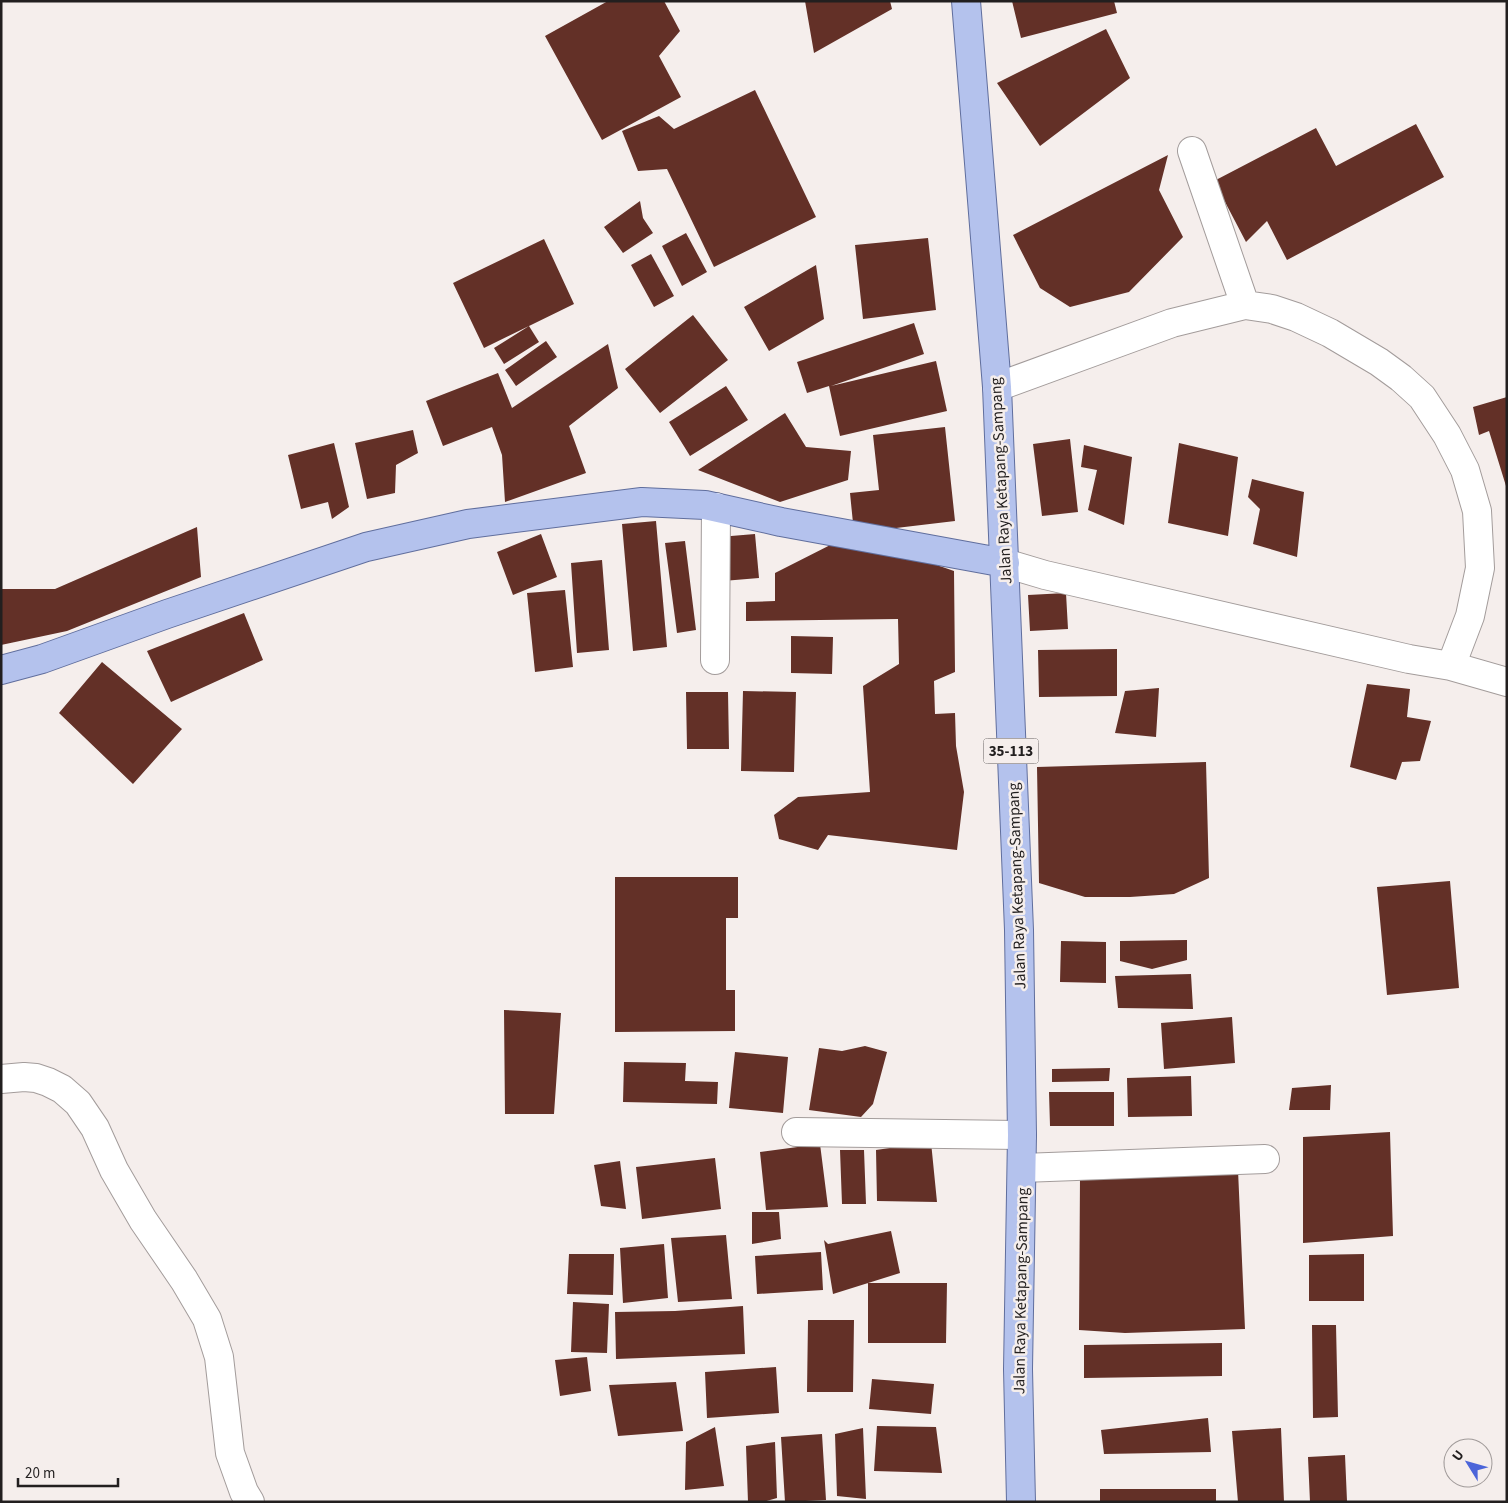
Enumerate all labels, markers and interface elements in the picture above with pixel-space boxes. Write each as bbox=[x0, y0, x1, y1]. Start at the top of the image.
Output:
street label: Jalan Raya Ketapang-Sampang bbox=[985, 377, 1017, 585]
road number: 35-113 bbox=[984, 738, 1038, 764]
street label: Jalan Raya Ketapang-Sampang bbox=[1002, 782, 1032, 990]
street label: Jalan Raya Ketapang-Sampang bbox=[1008, 1187, 1034, 1395]
north arrow bbox=[1443, 1438, 1493, 1488]
text: U bbox=[1448, 1446, 1469, 1466]
scale bar bbox=[18, 1456, 118, 1488]
text: 20 m bbox=[25, 1463, 55, 1484]

